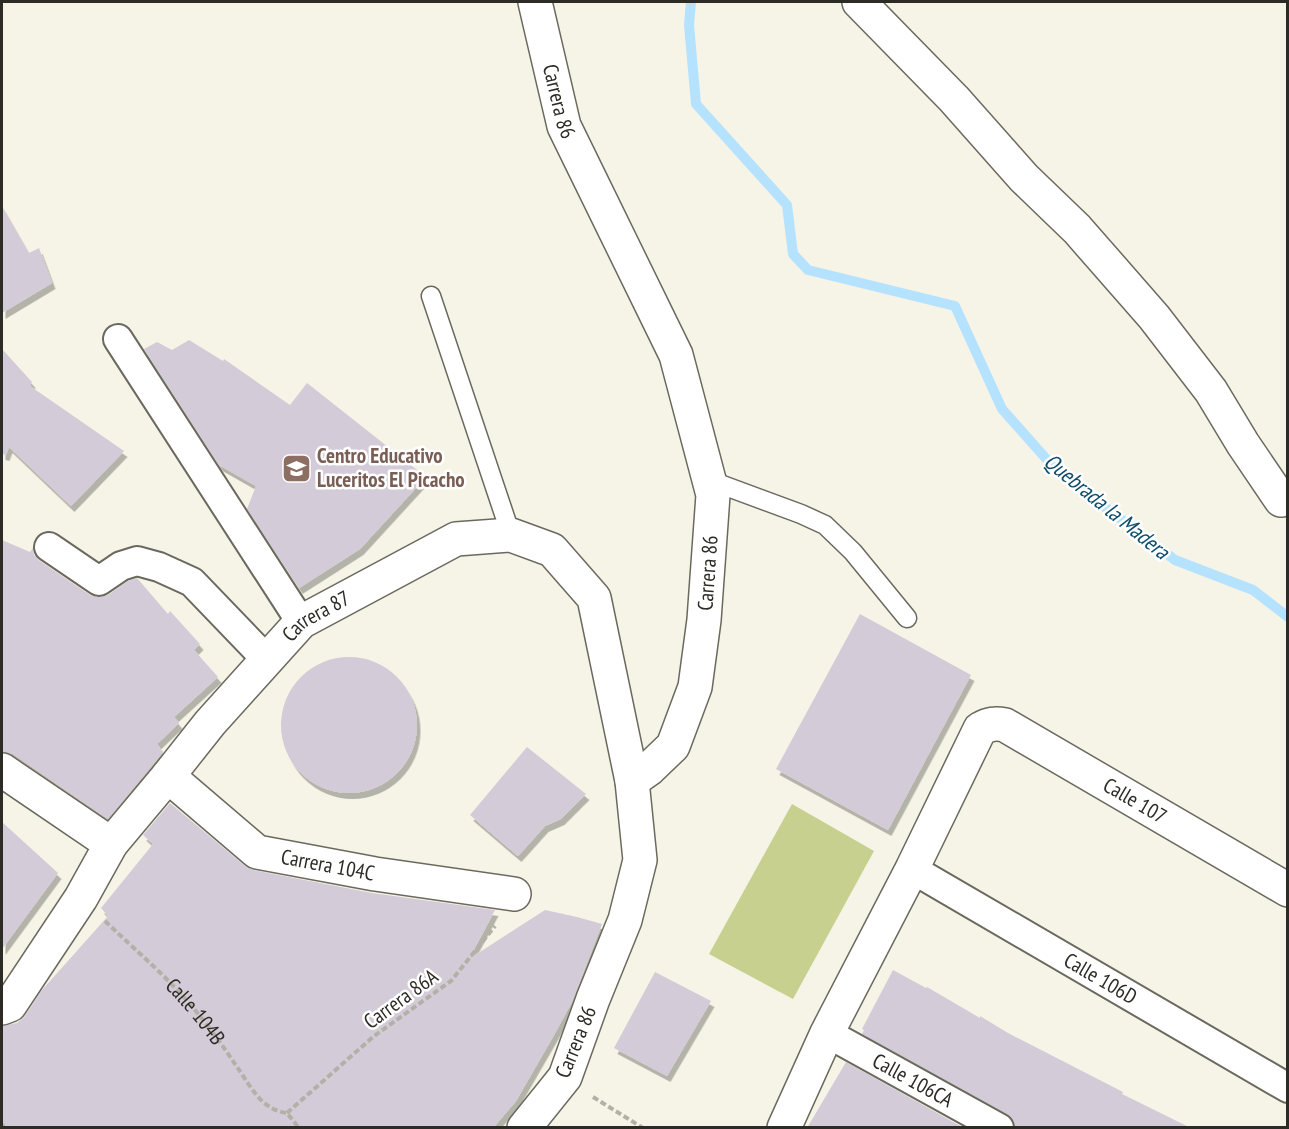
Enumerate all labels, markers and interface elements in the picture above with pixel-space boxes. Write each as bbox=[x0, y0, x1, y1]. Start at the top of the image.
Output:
street label: Carrera 86 bbox=[537, 61, 582, 143]
place label: Centro Educativo Luceritos El Picacho bbox=[317, 442, 465, 493]
water label: Quebrada la Madera bbox=[1039, 447, 1176, 566]
school or university icon: Centro Educativo Luceritos El Picacho bbox=[280, 452, 312, 484]
street label: Carrera 86 bbox=[691, 534, 724, 612]
street label: Carrera 87 bbox=[276, 584, 354, 647]
street label: Calle 107 bbox=[1099, 771, 1172, 829]
street label: Carrera 104C bbox=[279, 843, 377, 887]
street label: Calle 106D bbox=[1059, 946, 1142, 1010]
street label: Carrera 86A bbox=[358, 963, 443, 1035]
street label: Calle 104B bbox=[160, 972, 231, 1050]
street label: Carrera 86 bbox=[549, 1002, 602, 1082]
street label: Calle 106CA bbox=[868, 1047, 958, 1113]

